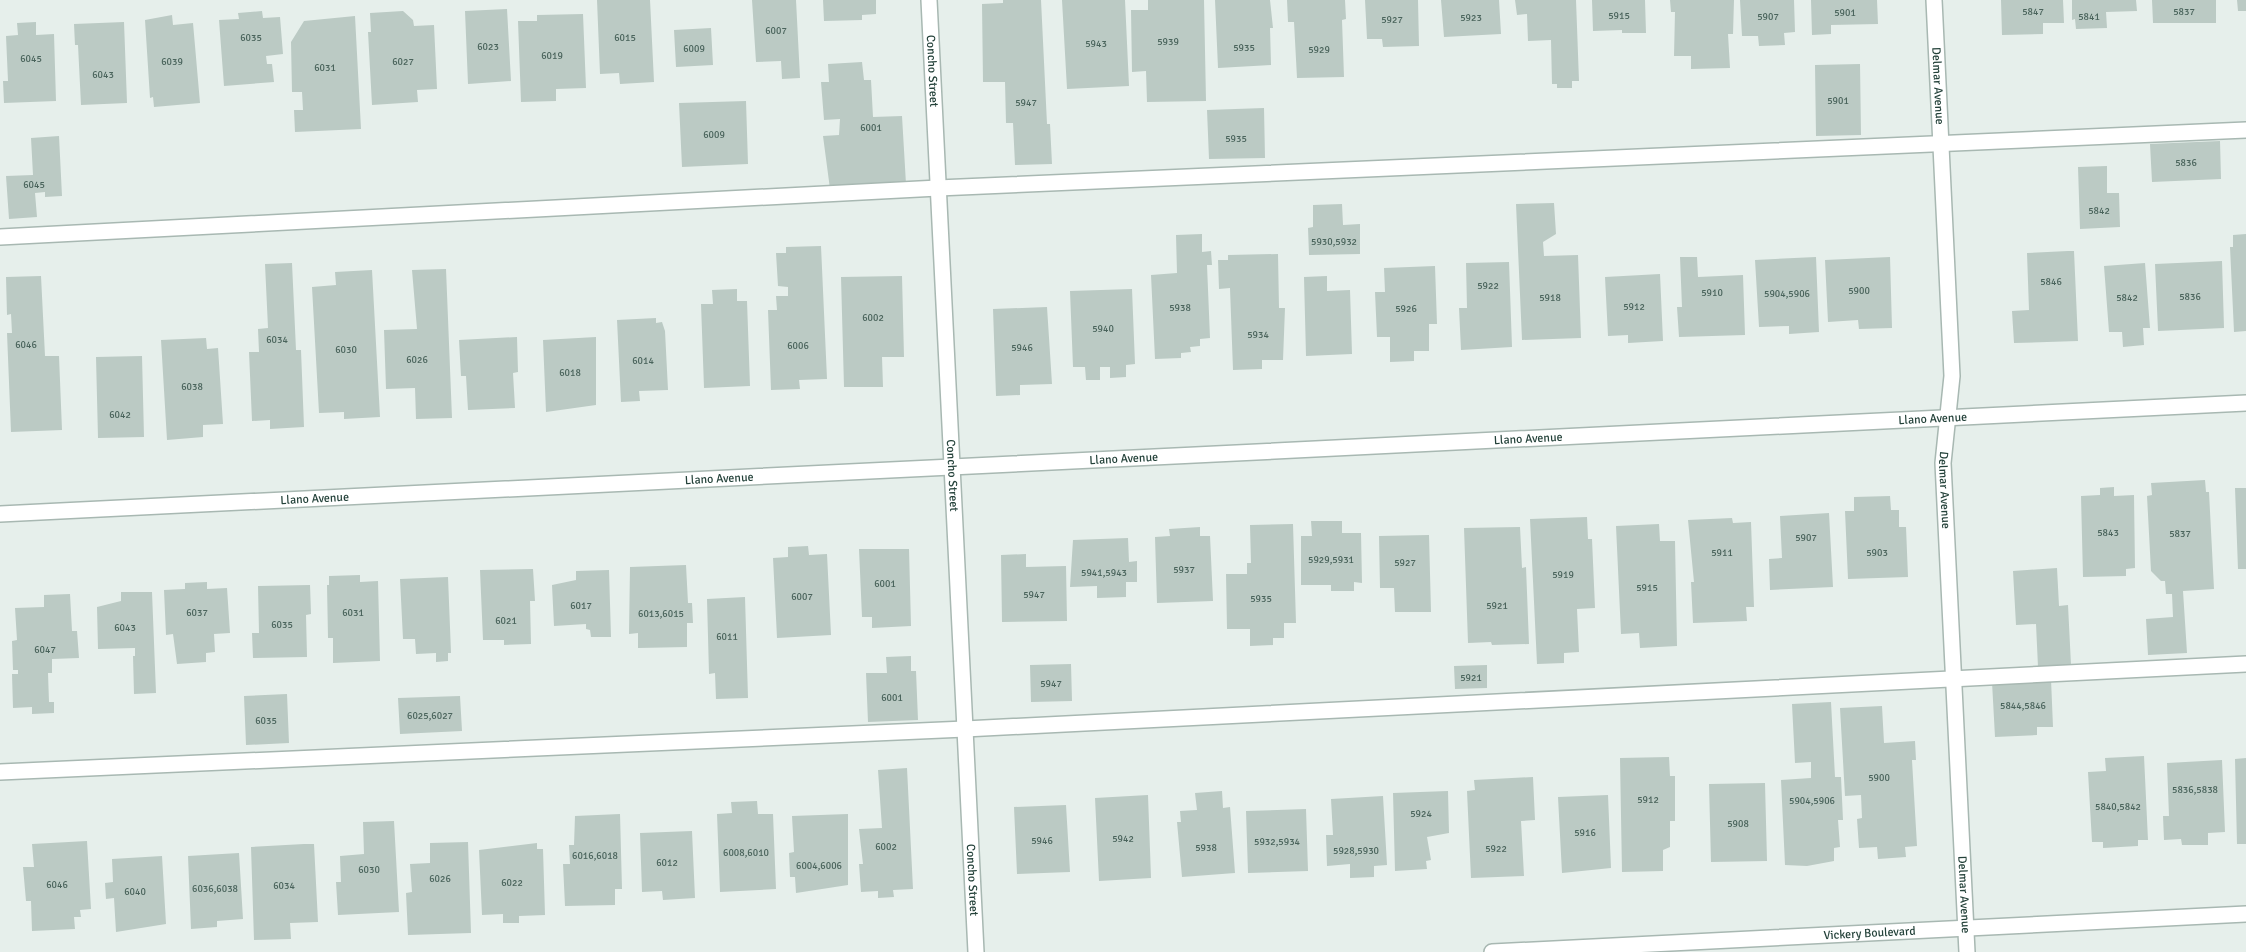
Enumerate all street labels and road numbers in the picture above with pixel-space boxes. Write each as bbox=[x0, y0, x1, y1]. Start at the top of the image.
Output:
street label: Concho Street bbox=[923, 34, 941, 107]
street label: Delmar Avenue bbox=[1928, 47, 1947, 125]
street label: Llano Avenue bbox=[1898, 410, 1967, 428]
street label: Llano Avenue bbox=[1493, 430, 1563, 448]
street label: Concho Street bbox=[943, 439, 961, 512]
street label: Llano Avenue bbox=[1089, 450, 1158, 468]
street label: Delmar Avenue bbox=[1935, 451, 1953, 529]
street label: Llano Avenue bbox=[684, 470, 754, 488]
street label: Llano Avenue bbox=[280, 490, 349, 508]
street label: Concho Street bbox=[963, 843, 981, 916]
street label: Delmar Avenue bbox=[1954, 855, 1973, 934]
street label: Vickery Boulevard bbox=[1823, 924, 1916, 943]

